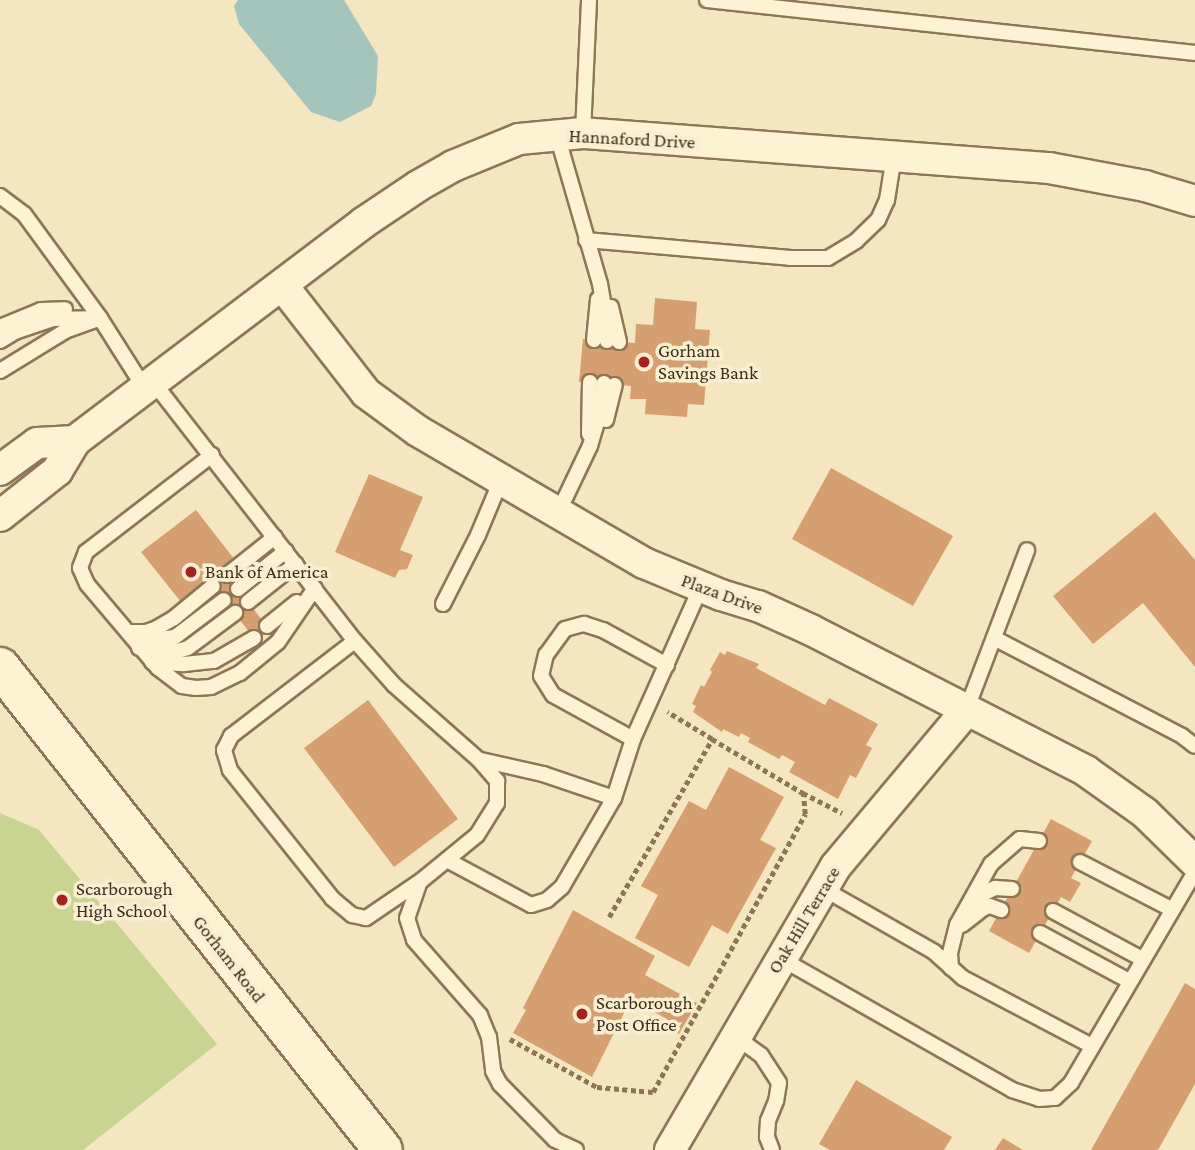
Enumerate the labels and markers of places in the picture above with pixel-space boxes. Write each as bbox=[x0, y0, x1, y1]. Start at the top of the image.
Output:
place label: Gorham Savings Bank bbox=[658, 340, 758, 384]
marker: Gorham Savings Bank bbox=[636, 354, 652, 370]
place label: Bank of America bbox=[205, 561, 328, 583]
marker: Bank of America bbox=[183, 564, 199, 580]
place label: Scarborough High School bbox=[76, 878, 173, 922]
marker: Scarborough High School bbox=[54, 892, 70, 908]
place label: Scarborough Post Office bbox=[596, 992, 693, 1036]
marker: Scarborough Post Office bbox=[574, 1006, 590, 1022]

